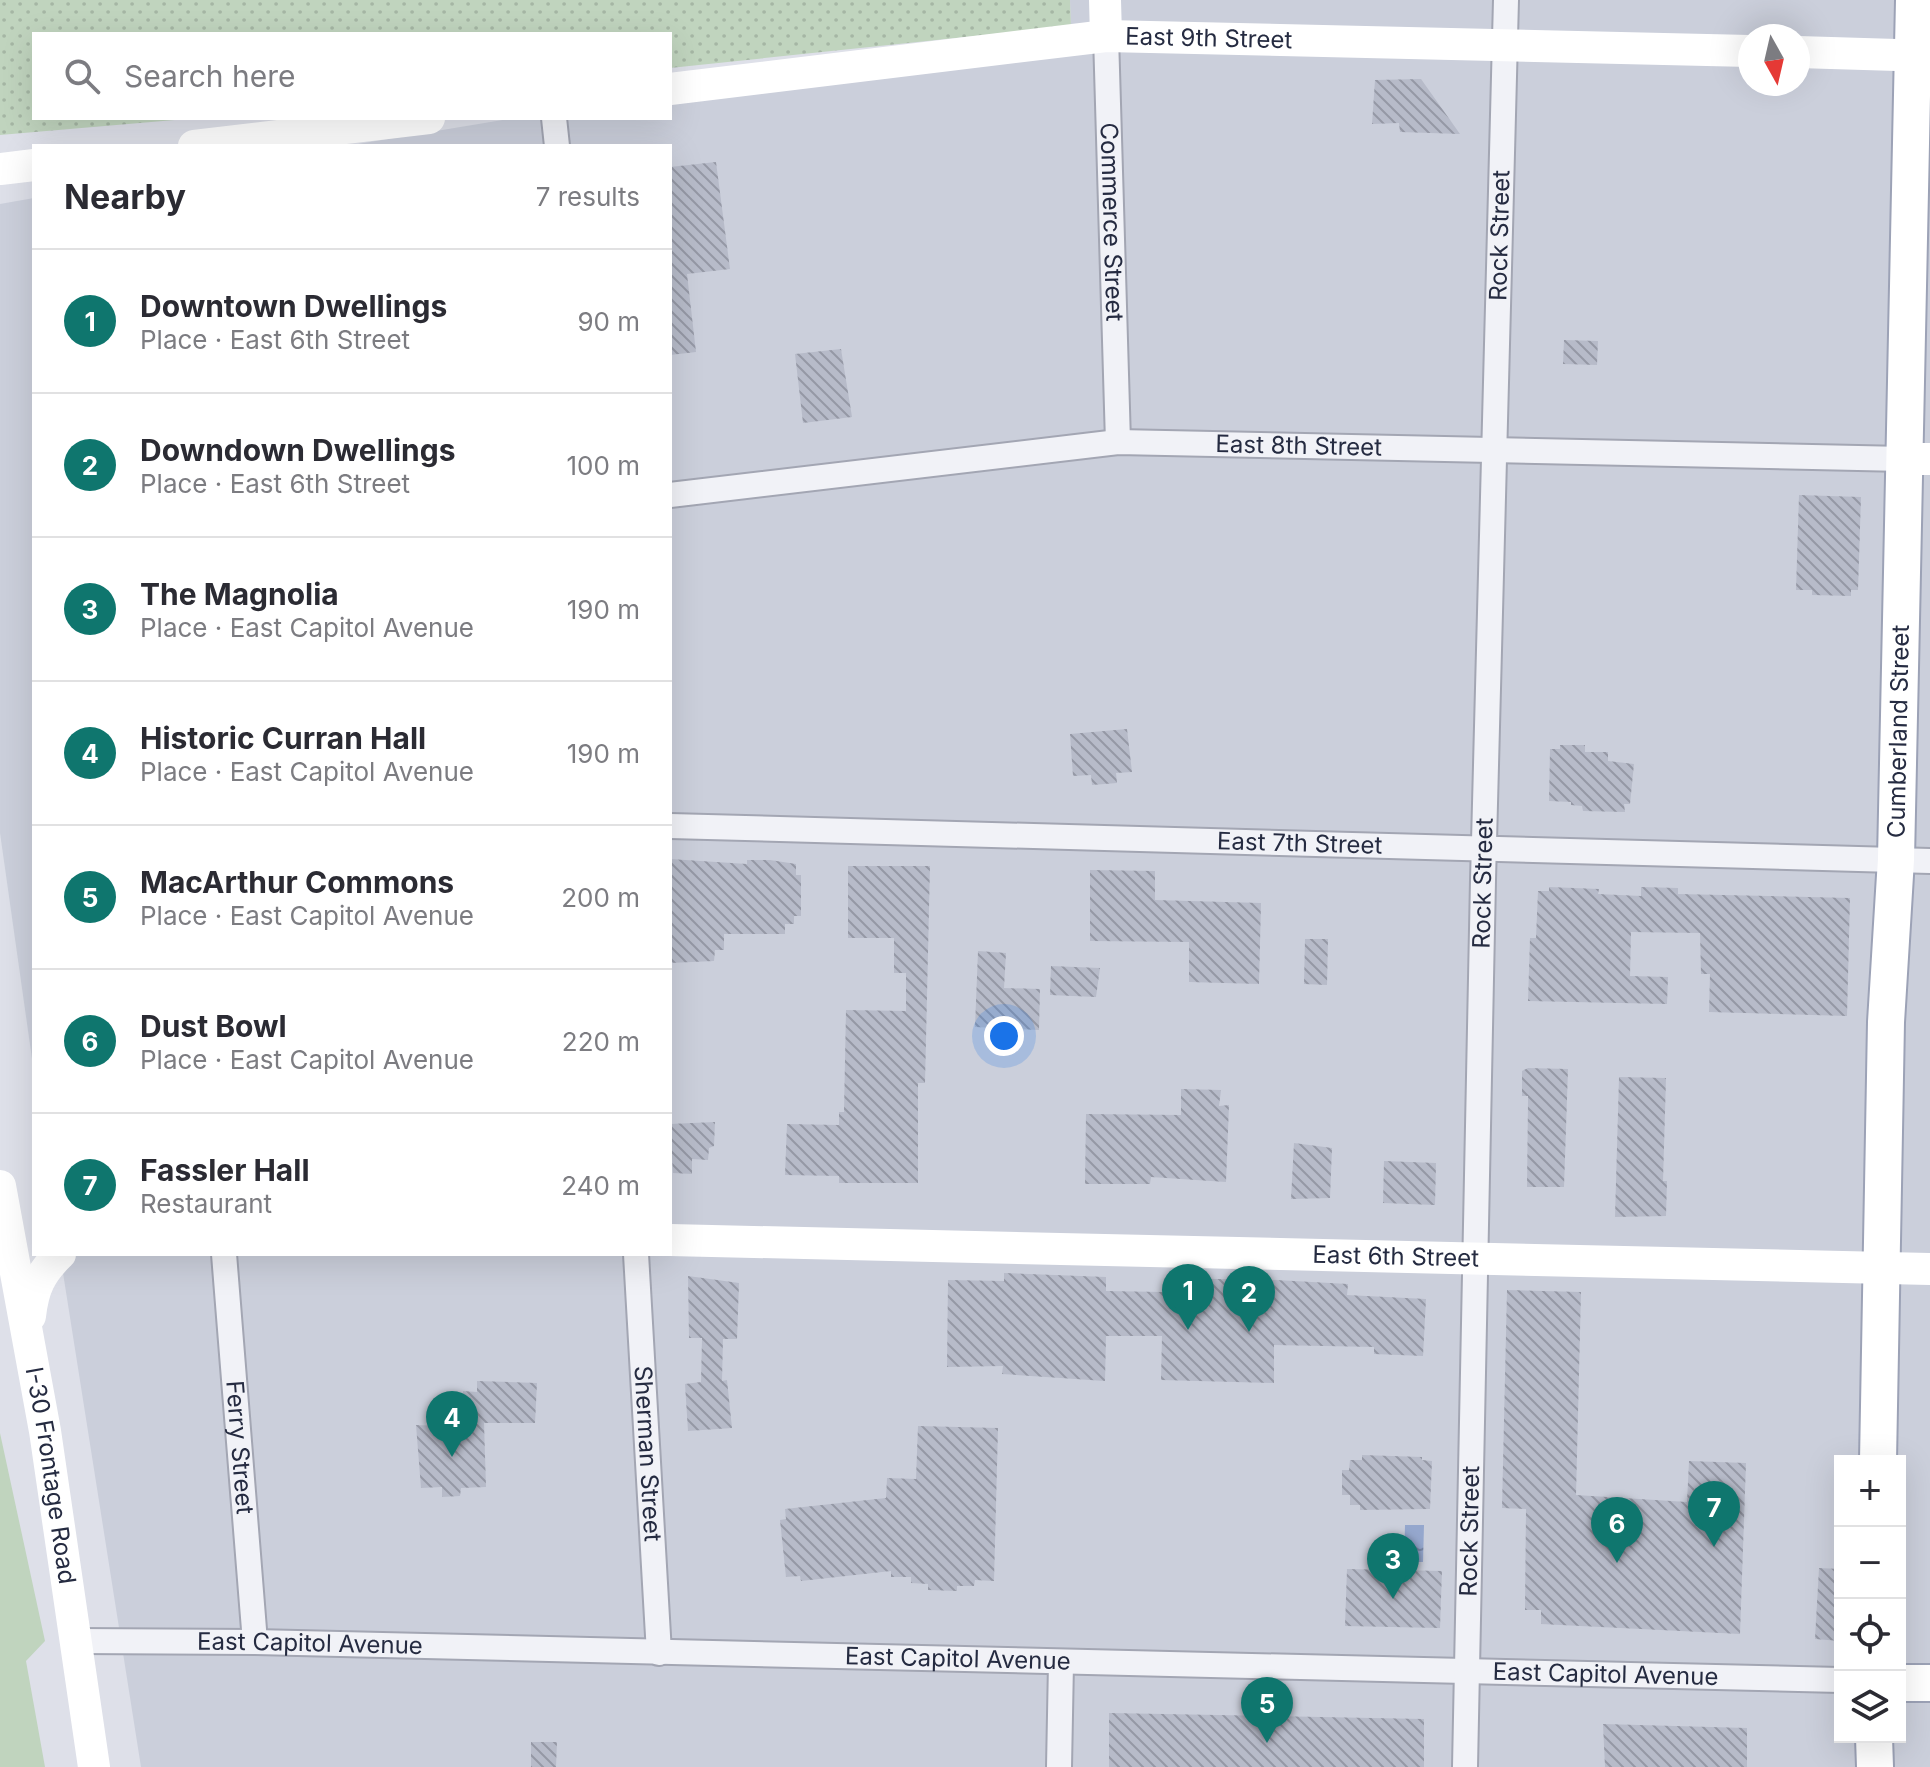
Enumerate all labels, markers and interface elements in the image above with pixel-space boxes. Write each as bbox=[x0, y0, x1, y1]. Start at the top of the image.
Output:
street label: East 9th Street bbox=[1125, 21, 1293, 54]
north arrow bbox=[1738, 24, 1810, 96]
search box bbox=[32, 32, 672, 120]
icon: search bbox=[60, 54, 104, 98]
text: Search here bbox=[124, 58, 296, 94]
street label: Commerce Street bbox=[1095, 122, 1129, 322]
street label: Rock Street bbox=[1483, 169, 1516, 301]
text: Nearby bbox=[64, 176, 186, 217]
text: 7 results bbox=[536, 181, 640, 212]
text: Downtown Dwellings bbox=[140, 288, 447, 324]
text: 1 bbox=[84, 306, 96, 337]
text: 90 m bbox=[577, 306, 640, 337]
text: Place · East 6th Street bbox=[140, 324, 410, 355]
street label: East 8th Street bbox=[1215, 429, 1383, 462]
text: Downdown Dwellings bbox=[140, 432, 455, 468]
text: 2 bbox=[82, 450, 98, 481]
text: 100 m bbox=[567, 450, 640, 481]
text: Place · East 6th Street bbox=[140, 468, 410, 499]
text: The Magnolia bbox=[140, 576, 339, 612]
text: 3 bbox=[82, 594, 98, 625]
text: 190 m bbox=[567, 594, 640, 625]
text: Place · East Capitol Avenue bbox=[140, 612, 474, 643]
street label: Cumberland Street bbox=[1881, 624, 1915, 838]
text: Historic Curran Hall bbox=[140, 720, 426, 756]
text: 4 bbox=[81, 738, 99, 769]
text: 190 m bbox=[567, 738, 640, 769]
text: Place · East Capitol Avenue bbox=[140, 756, 474, 787]
street label: Rock Street bbox=[1467, 817, 1499, 949]
street label: East 7th Street bbox=[1217, 826, 1383, 860]
text: MacArthur Commons bbox=[140, 864, 454, 900]
text: 5 bbox=[82, 882, 98, 913]
text: 200 m bbox=[561, 882, 640, 913]
text: Place · East Capitol Avenue bbox=[140, 900, 474, 931]
text: Dust Bowl bbox=[140, 1008, 287, 1044]
your location bbox=[984, 1016, 1024, 1056]
text: 6 bbox=[82, 1026, 98, 1057]
text: 220 m bbox=[562, 1026, 640, 1057]
text: Place · East Capitol Avenue bbox=[140, 1044, 474, 1075]
text: Fassler Hall bbox=[140, 1152, 310, 1188]
text: 7 bbox=[82, 1170, 98, 1201]
text: 240 m bbox=[561, 1170, 640, 1201]
text: Restaurant bbox=[140, 1188, 272, 1219]
street label: East 6th Street bbox=[1312, 1240, 1480, 1273]
pin: 1 bbox=[1162, 1264, 1214, 1330]
pin: 2 bbox=[1223, 1266, 1275, 1332]
street label: I-30 Frontage Road bbox=[20, 1365, 82, 1586]
street label: Sherman Street bbox=[628, 1365, 668, 1543]
street label: Ferry Street bbox=[220, 1379, 260, 1515]
pin: 4 bbox=[426, 1391, 478, 1457]
map controls bbox=[1834, 1455, 1906, 1743]
button: + bbox=[1834, 1455, 1906, 1527]
street label: Rock Street bbox=[1453, 1465, 1485, 1597]
pin: 7 bbox=[1688, 1481, 1740, 1547]
pin: 6 bbox=[1591, 1497, 1643, 1563]
button: − bbox=[1834, 1527, 1906, 1599]
pin: 3 bbox=[1367, 1533, 1419, 1599]
button: locate bbox=[1834, 1599, 1906, 1671]
street label: East Capitol Avenue bbox=[197, 1627, 423, 1660]
street label: East Capitol Avenue bbox=[845, 1641, 1071, 1676]
street label: East Capitol Avenue bbox=[1492, 1657, 1719, 1691]
button: layers bbox=[1834, 1671, 1906, 1743]
pin: 5 bbox=[1241, 1677, 1293, 1743]

